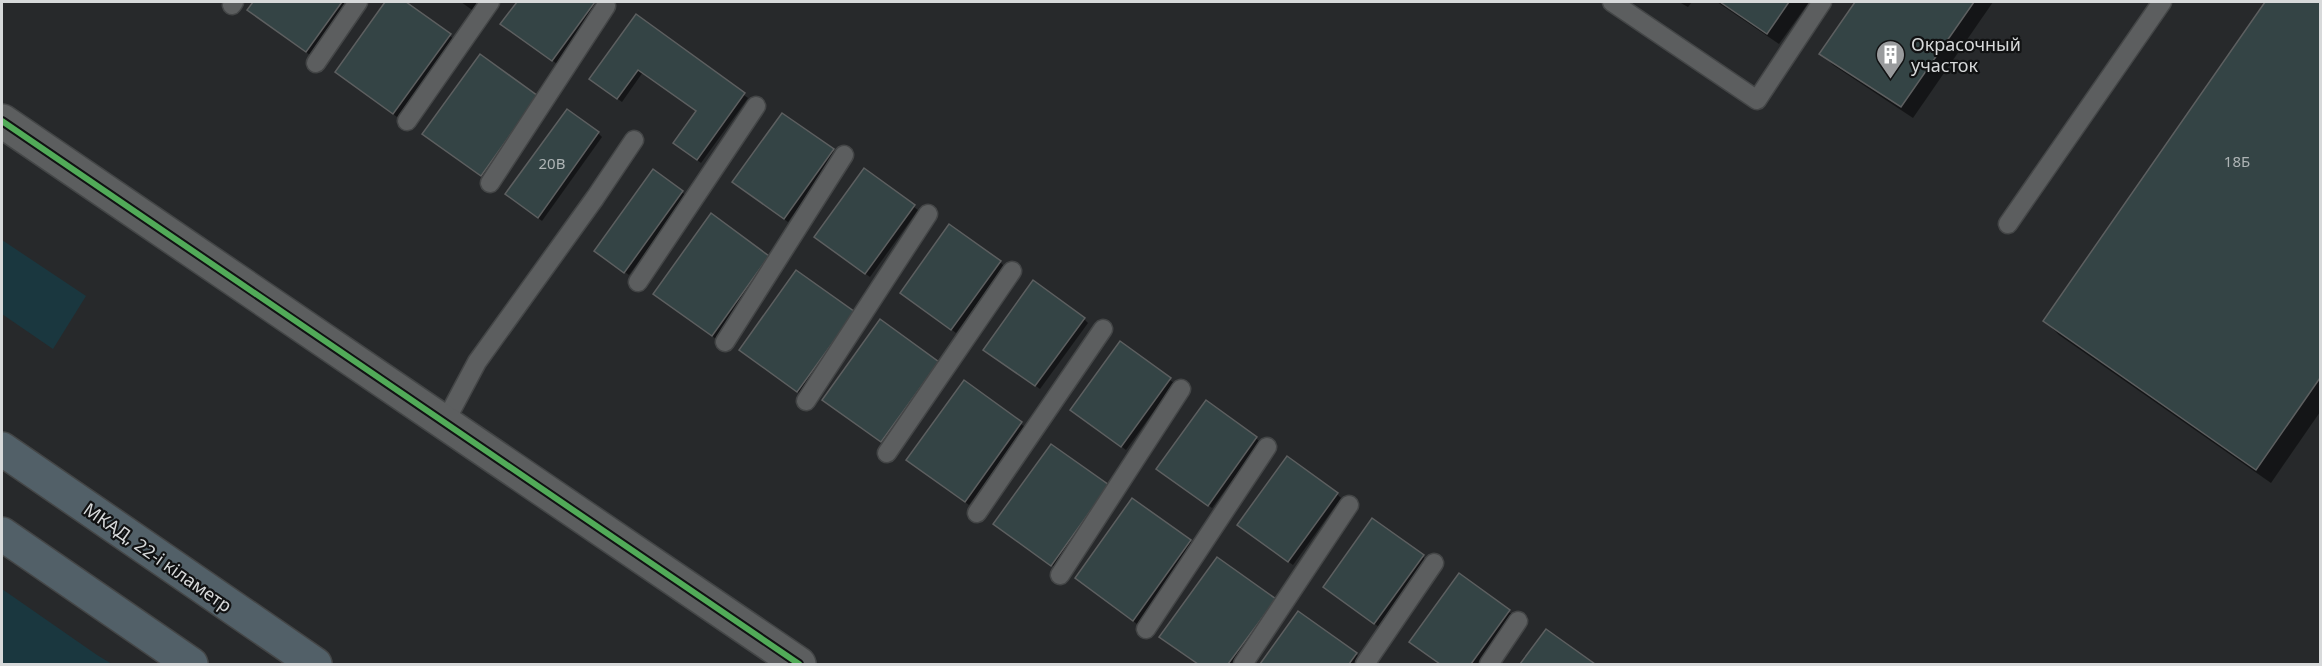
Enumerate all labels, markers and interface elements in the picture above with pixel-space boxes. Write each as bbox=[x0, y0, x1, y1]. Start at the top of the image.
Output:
place label: Окрасочный участок bbox=[1911, 32, 2021, 77]
building icon: Окрасочный участок bbox=[1874, 38, 1906, 80]
house number: 18Б bbox=[2224, 151, 2250, 171]
house number: 20В bbox=[539, 153, 565, 173]
street label: МКАД, 22-і кіламетр bbox=[79, 497, 237, 617]

